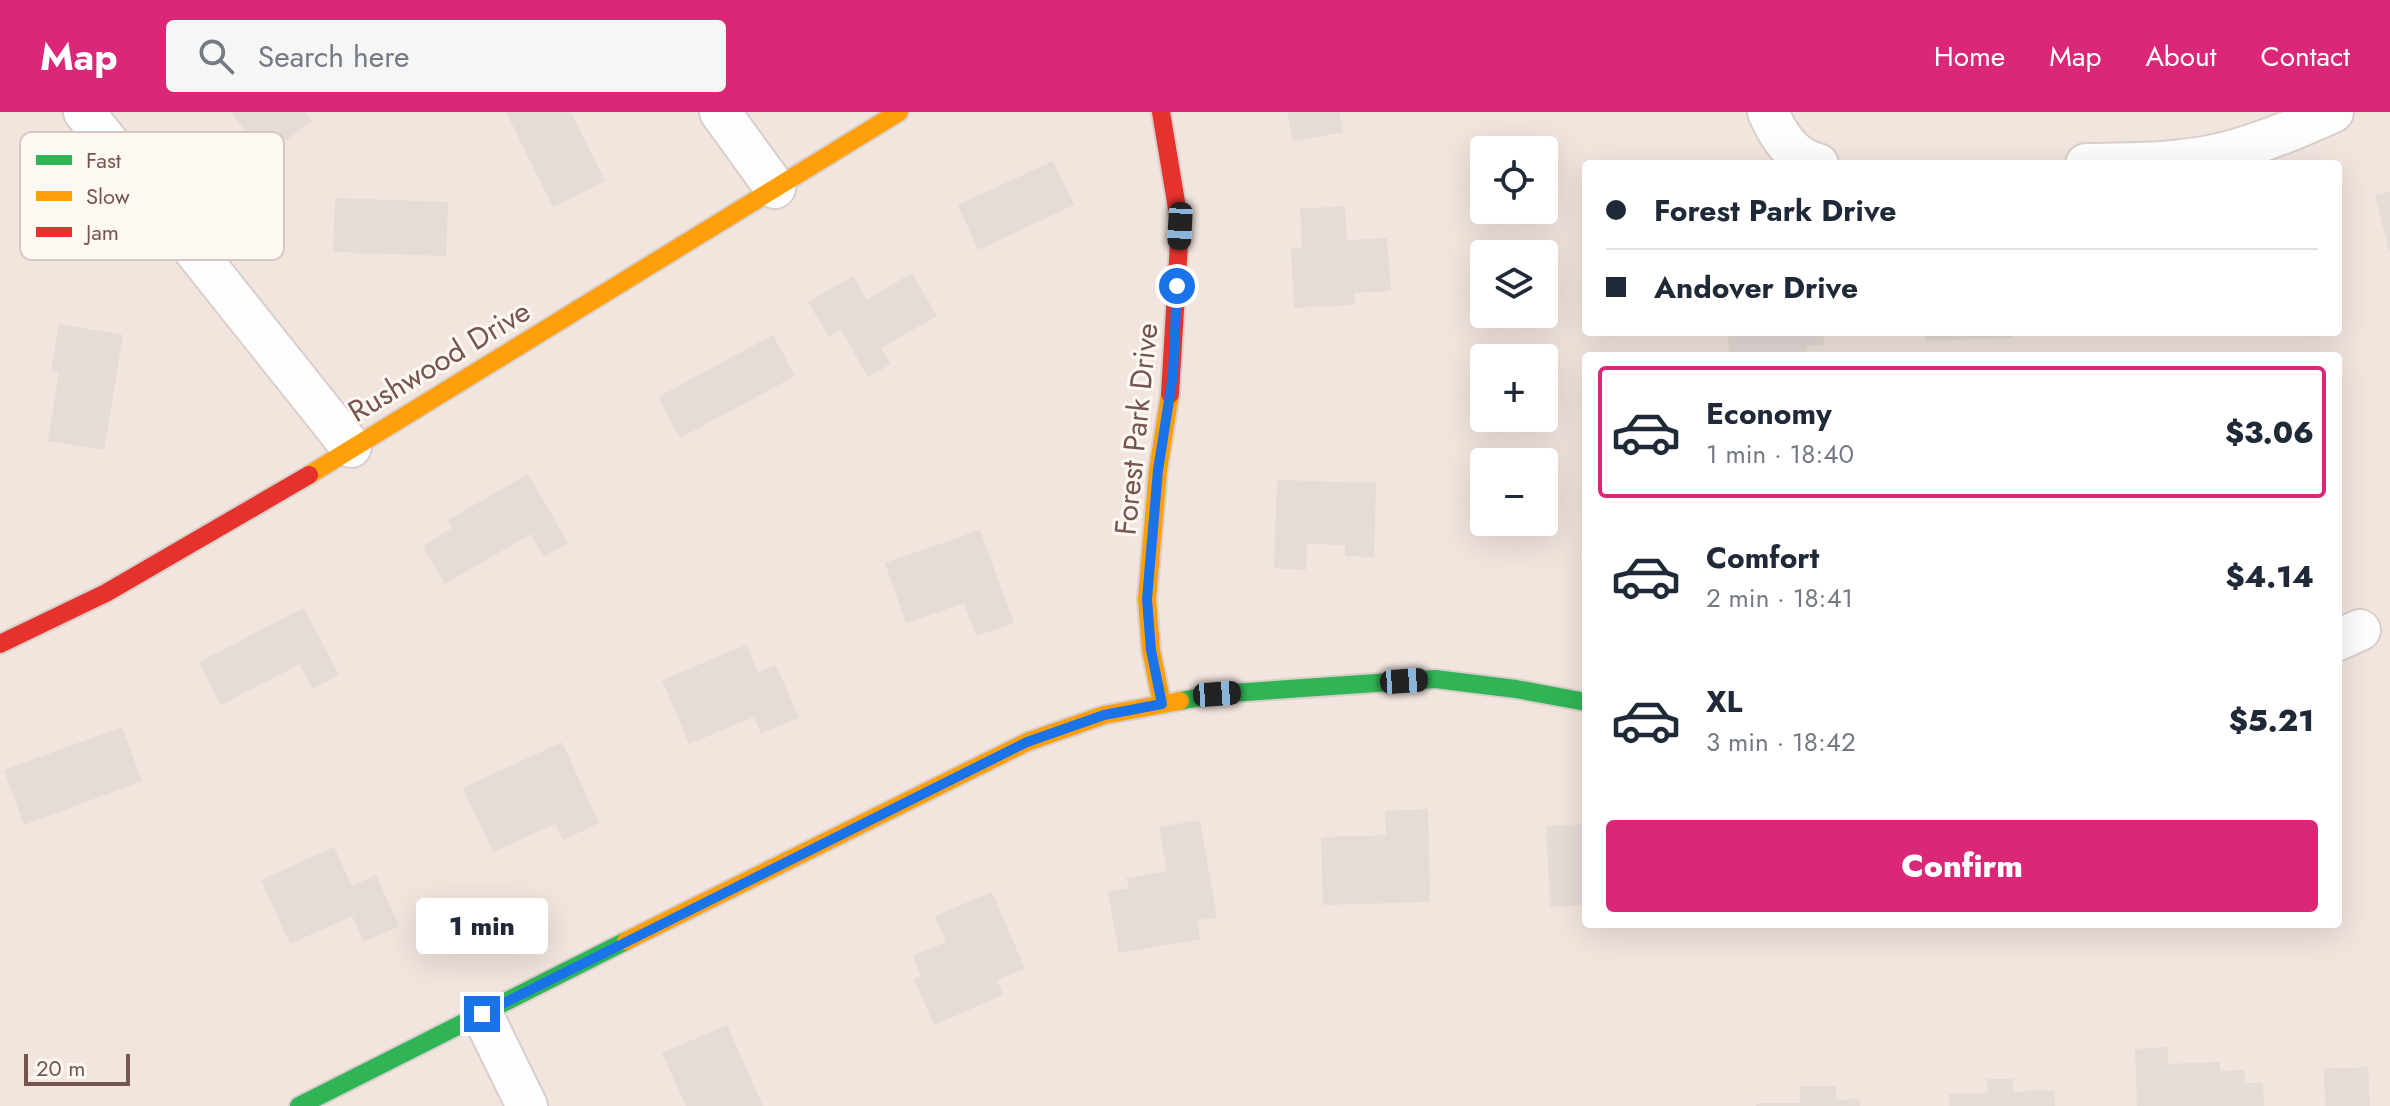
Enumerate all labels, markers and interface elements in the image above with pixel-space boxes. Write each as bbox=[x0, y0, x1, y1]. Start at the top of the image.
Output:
search box bbox=[166, 20, 726, 92]
text: Map bbox=[40, 29, 118, 84]
icon: search bbox=[194, 34, 238, 78]
text: Search here bbox=[258, 35, 410, 78]
text: Home bbox=[1934, 36, 2005, 77]
text: Map bbox=[2049, 36, 2101, 77]
text: About bbox=[2145, 36, 2217, 77]
text: Contact bbox=[2261, 36, 2350, 77]
legend bbox=[20, 132, 284, 260]
map controls bbox=[1470, 136, 1558, 536]
button: locate bbox=[1470, 136, 1558, 224]
text: Fast bbox=[86, 144, 122, 176]
text: Slow bbox=[86, 180, 130, 212]
text: Forest Park Drive bbox=[1654, 189, 1896, 232]
car bbox=[1167, 201, 1193, 251]
text: Jam bbox=[83, 216, 119, 248]
button: layers bbox=[1470, 240, 1558, 328]
text: Andover Drive bbox=[1654, 266, 1858, 309]
route start bbox=[1159, 268, 1195, 304]
street label: Rushwood Drive bbox=[340, 290, 538, 432]
street label: Forest Park Drive bbox=[1103, 321, 1169, 537]
button: + bbox=[1470, 344, 1558, 432]
text: Economy bbox=[1706, 392, 1832, 435]
icon: car bbox=[1610, 396, 1682, 468]
text: $3.06 bbox=[2225, 411, 2314, 454]
text: 1 min · 18:40 bbox=[1706, 435, 1854, 473]
button: − bbox=[1470, 448, 1558, 536]
text: Comfort bbox=[1706, 536, 1819, 579]
icon: car bbox=[1610, 540, 1682, 612]
text: $4.14 bbox=[2225, 555, 2314, 598]
text: 2 min · 18:41 bbox=[1706, 579, 1853, 617]
car bbox=[1379, 667, 1429, 695]
car bbox=[1192, 680, 1242, 708]
text: XL bbox=[1706, 680, 1742, 723]
icon: car bbox=[1610, 684, 1682, 756]
text: $5.21 bbox=[2229, 699, 2314, 742]
text: 3 min · 18:42 bbox=[1706, 723, 1856, 761]
button: Confirm bbox=[1606, 820, 2318, 912]
callout: 1 min bbox=[416, 898, 548, 954]
text: 1 min bbox=[449, 907, 515, 945]
route end bbox=[464, 996, 500, 1032]
scale bar bbox=[24, 1050, 130, 1086]
text: 20 m bbox=[36, 1052, 85, 1084]

